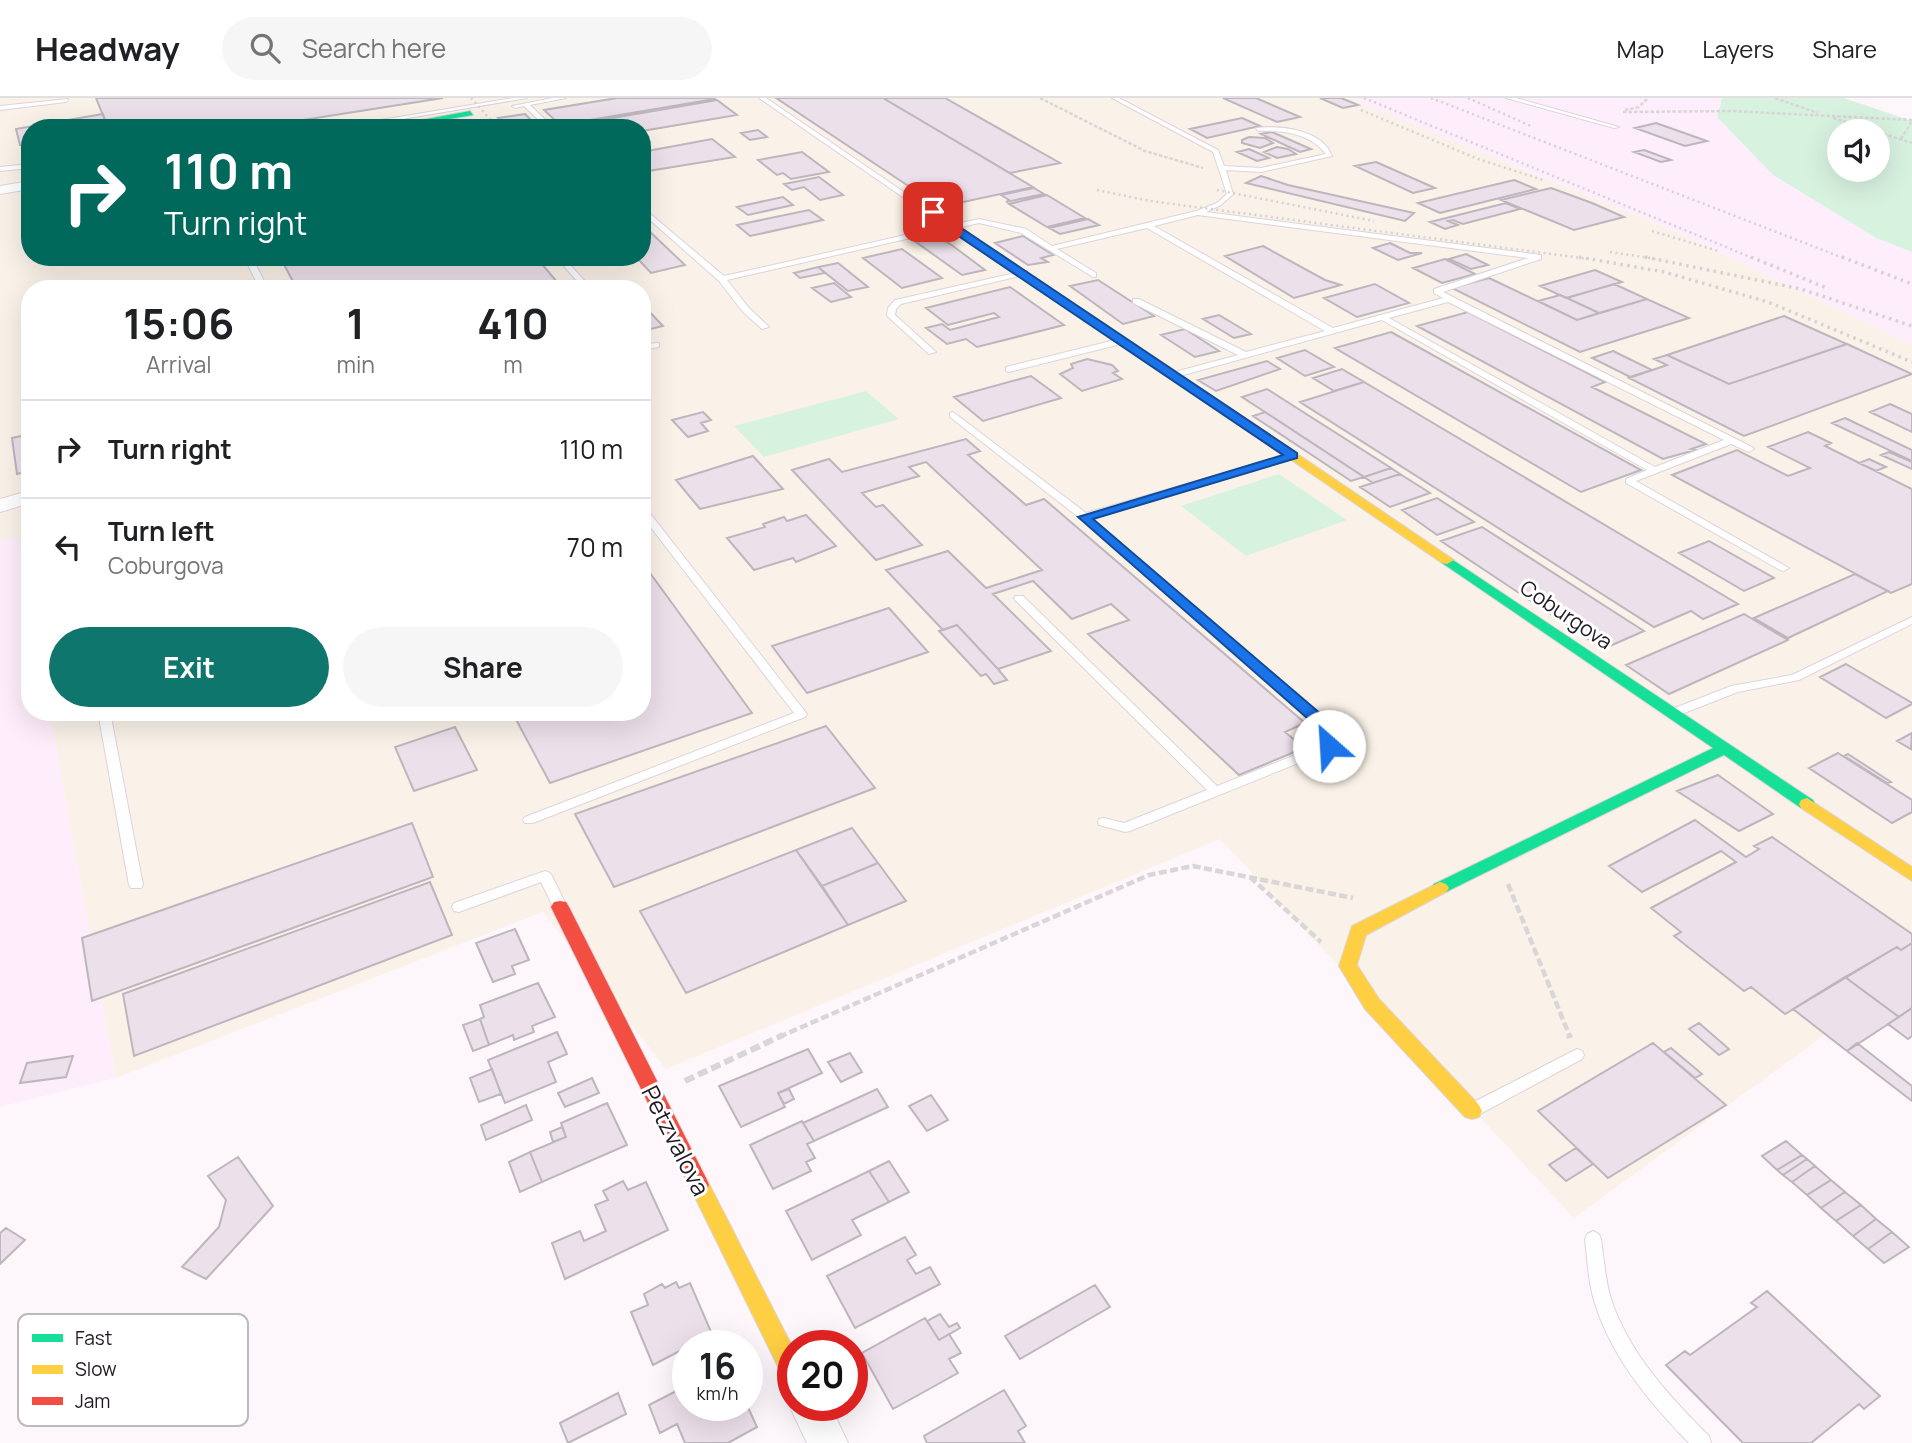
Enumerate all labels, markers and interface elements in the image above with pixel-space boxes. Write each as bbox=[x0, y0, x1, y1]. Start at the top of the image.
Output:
search box bbox=[222, 17, 712, 80]
text: Headway bbox=[35, 26, 180, 71]
icon: search bbox=[246, 29, 284, 67]
text: Search here bbox=[302, 30, 446, 66]
text: Map bbox=[1617, 32, 1664, 65]
text: Layers bbox=[1702, 32, 1774, 65]
text: Share bbox=[1812, 32, 1877, 65]
map controls bbox=[1827, 119, 1890, 182]
button: sound bbox=[1827, 119, 1890, 182]
text: 110 m bbox=[164, 137, 293, 204]
icon: right bbox=[49, 147, 140, 238]
pin bbox=[903, 182, 963, 242]
icon: arrive bbox=[914, 193, 952, 231]
text: Turn right bbox=[164, 201, 307, 245]
text: 15:06 bbox=[123, 294, 234, 352]
text: 1 bbox=[347, 294, 365, 352]
text: 410 bbox=[477, 294, 549, 352]
text: Arrival bbox=[146, 348, 212, 380]
text: min bbox=[336, 348, 375, 380]
text: m bbox=[503, 348, 523, 380]
icon: right bbox=[49, 430, 87, 468]
text: Turn right bbox=[108, 431, 232, 467]
text: 110 m bbox=[560, 431, 623, 467]
text: Turn left bbox=[108, 513, 215, 549]
icon: left bbox=[49, 528, 87, 566]
text: 70 m bbox=[567, 529, 623, 565]
text: Coburgova bbox=[108, 549, 224, 581]
street label: Coburgova bbox=[1515, 573, 1618, 655]
button: Exit bbox=[49, 627, 329, 707]
button: Share bbox=[343, 627, 623, 707]
position arrow bbox=[1292, 709, 1366, 783]
street label: Petzvalova bbox=[634, 1080, 718, 1201]
legend bbox=[18, 1314, 248, 1426]
text: Fast bbox=[75, 1325, 112, 1351]
speed limit sign: 20 bbox=[777, 1330, 868, 1421]
text: 16 bbox=[699, 1342, 736, 1390]
text: Slow bbox=[75, 1356, 117, 1382]
text: km/h bbox=[697, 1381, 738, 1405]
text: Jam bbox=[75, 1388, 110, 1414]

